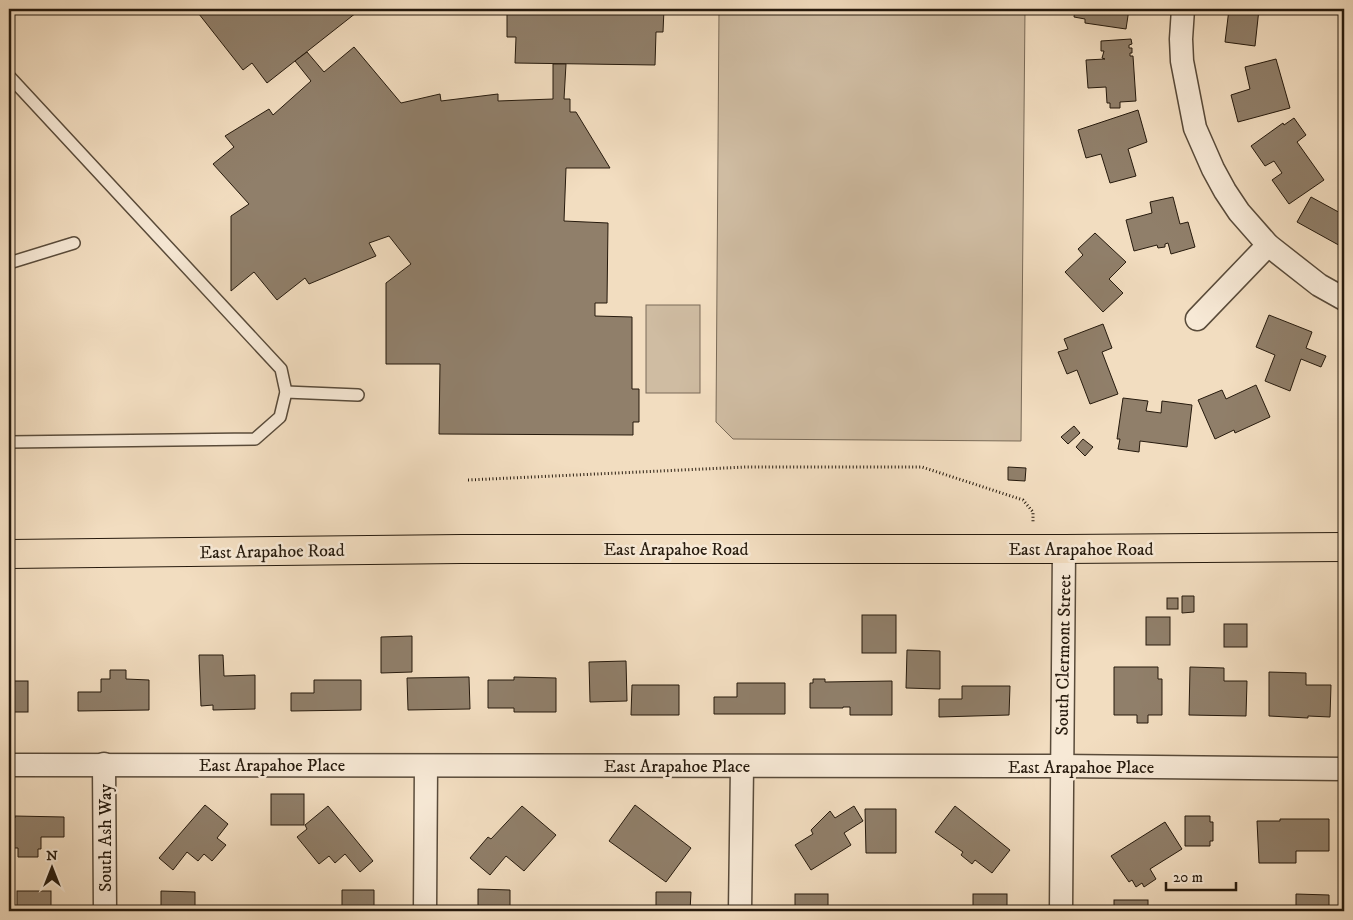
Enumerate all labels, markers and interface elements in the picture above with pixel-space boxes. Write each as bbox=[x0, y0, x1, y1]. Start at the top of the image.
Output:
street label: East Arapahoe Road bbox=[603, 539, 749, 561]
street label: East Arapahoe Road bbox=[1008, 539, 1154, 561]
street label: East Arapahoe Road bbox=[199, 540, 345, 564]
street label: South Clermont Street bbox=[1052, 574, 1076, 736]
street label: East Arapahoe Place bbox=[199, 755, 345, 777]
street label: East Arapahoe Place bbox=[604, 756, 750, 778]
street label: East Arapahoe Place bbox=[1008, 757, 1154, 779]
street label: South Ash Way bbox=[95, 783, 117, 892]
north arrow bbox=[28, 842, 78, 892]
text: N bbox=[46, 847, 58, 865]
scale bar bbox=[1166, 860, 1236, 892]
text: 20 m bbox=[1173, 868, 1203, 887]

